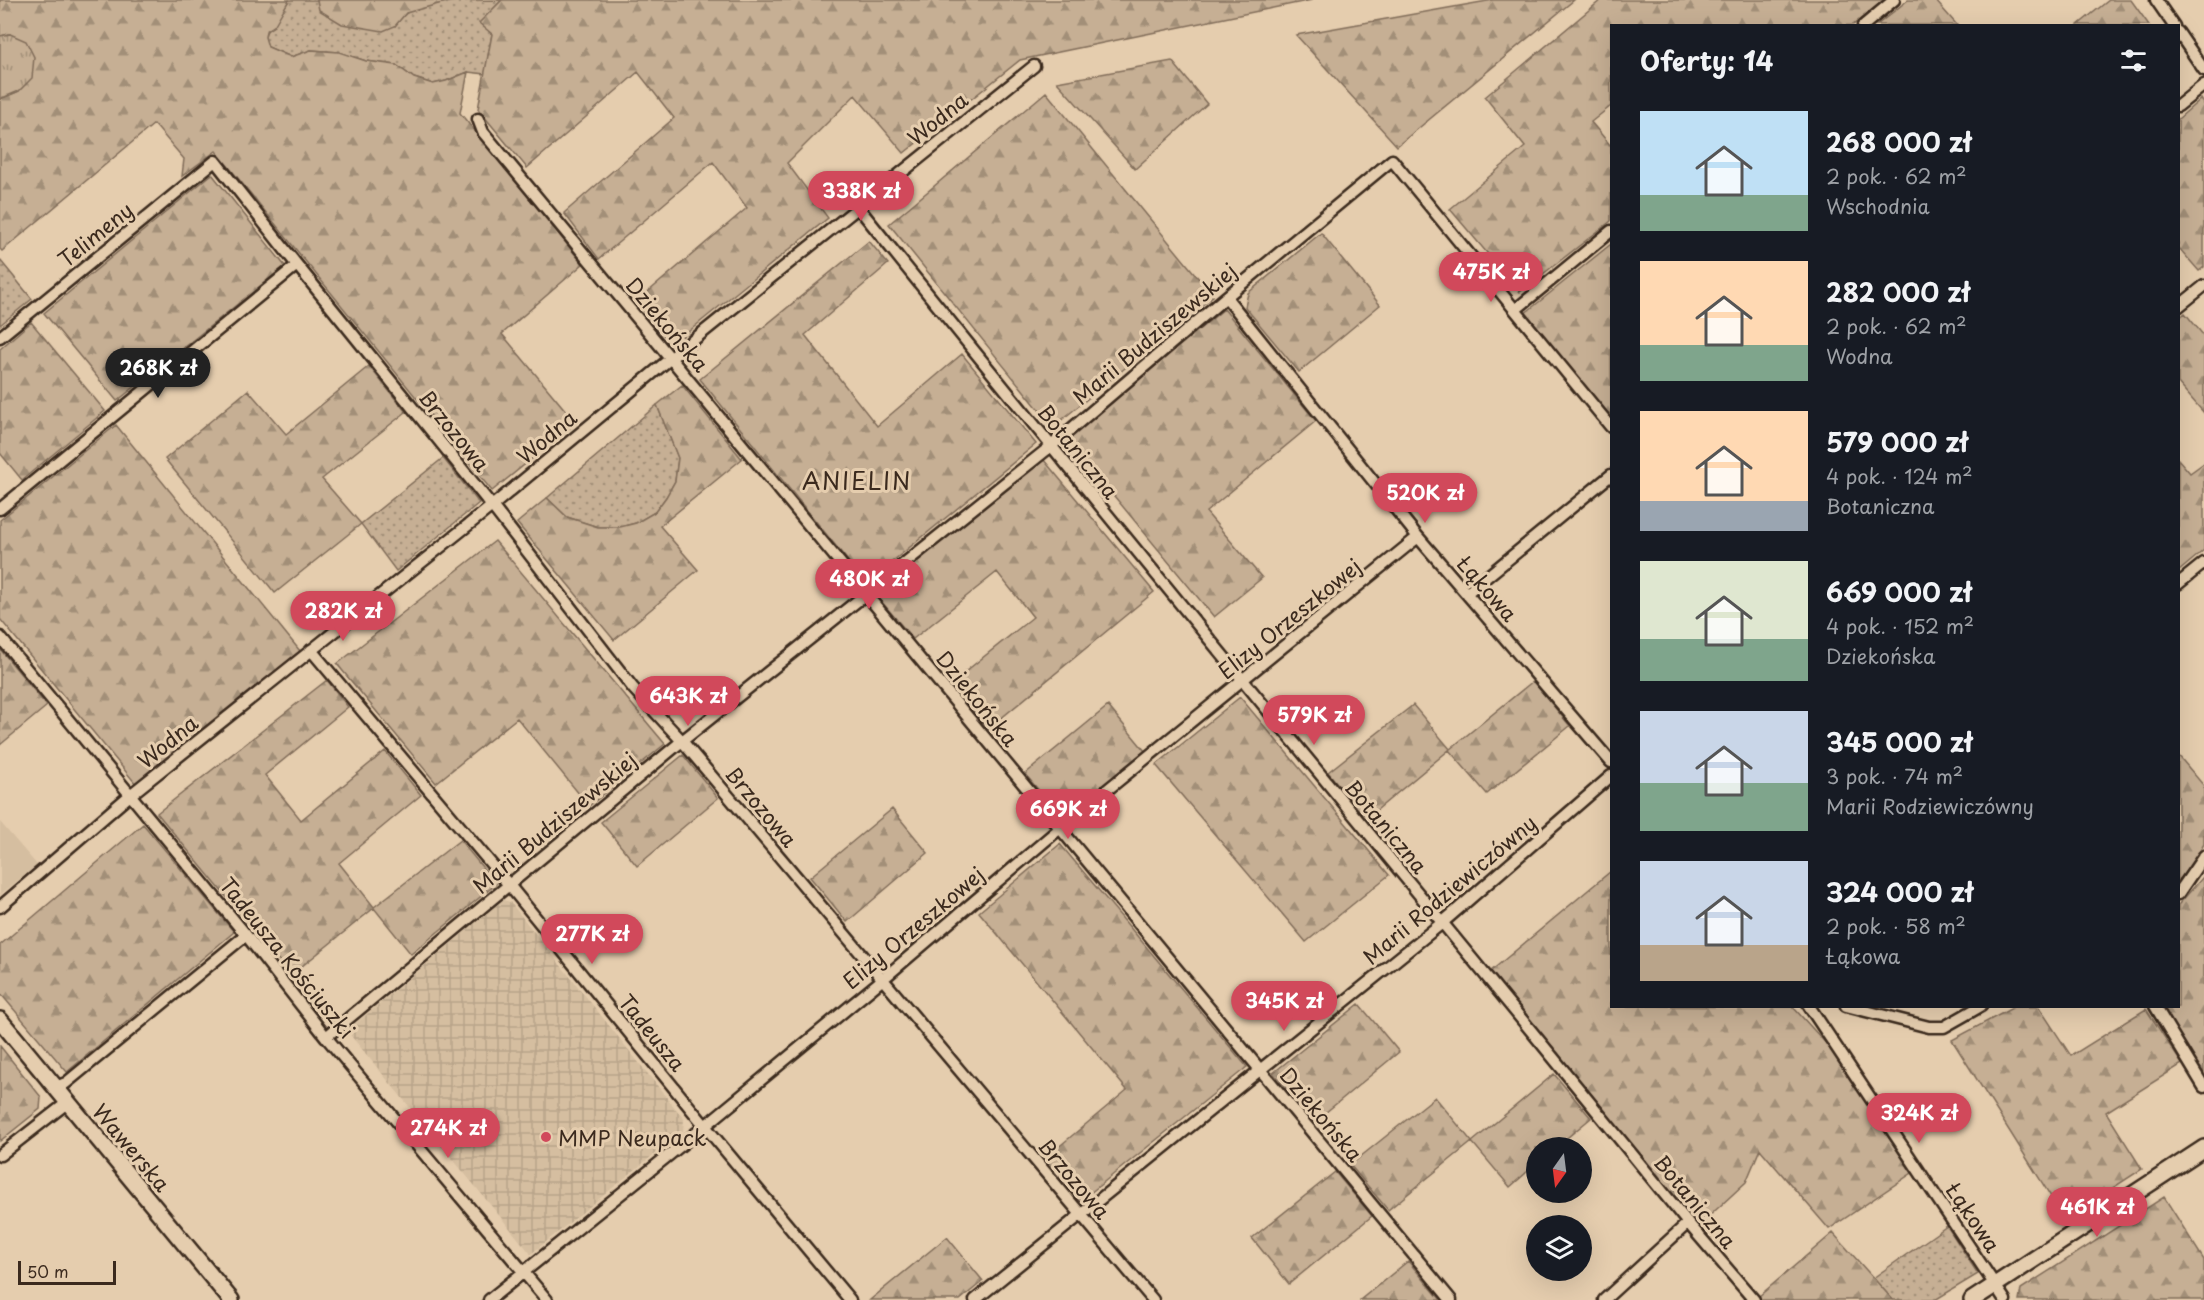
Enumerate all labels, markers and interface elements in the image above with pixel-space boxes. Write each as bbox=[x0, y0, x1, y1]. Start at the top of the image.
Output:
text: Oferty: 14 bbox=[1640, 41, 1773, 80]
icon: filters bbox=[2117, 44, 2150, 77]
street label: Wodna bbox=[900, 83, 975, 152]
text: 268 000 zł bbox=[1826, 122, 1971, 161]
icon: home bbox=[1688, 135, 1760, 207]
text: 2 pok. · 62 m² bbox=[1826, 161, 1967, 191]
pin: 338K zł bbox=[806, 171, 916, 222]
text: 338K zł bbox=[822, 175, 900, 205]
text: Wschodnia bbox=[1826, 191, 1930, 221]
street label: Telimeny bbox=[50, 194, 140, 274]
pin: 475K zł bbox=[1436, 252, 1546, 303]
street label: Marii Budziszewskiej bbox=[1065, 255, 1243, 411]
text: 475K zł bbox=[1453, 256, 1529, 286]
street label: Dziekońska bbox=[619, 270, 717, 378]
text: 282 000 zł bbox=[1826, 272, 1970, 311]
icon: home bbox=[1688, 285, 1760, 357]
text: 2 pok. · 62 m² bbox=[1826, 311, 1967, 341]
text: Wodna bbox=[1826, 341, 1893, 371]
pin: 268K zł bbox=[103, 348, 213, 399]
text: 268K zł bbox=[119, 352, 197, 382]
street label: Brzozowa bbox=[412, 382, 498, 478]
street label: Botaniczna bbox=[1031, 397, 1127, 505]
street label: Wodna bbox=[509, 401, 584, 471]
text: 579 000 zł bbox=[1826, 422, 1968, 461]
icon: home bbox=[1688, 435, 1760, 507]
text: 4 pok. · 124 m² bbox=[1826, 461, 1973, 491]
district label: ANIELIN bbox=[802, 462, 912, 498]
pin: 520K zł bbox=[1370, 473, 1480, 524]
text: 520K zł bbox=[1386, 477, 1464, 507]
text: Botaniczna bbox=[1826, 491, 1934, 521]
street label: Łąkowa bbox=[1449, 547, 1526, 628]
street label: Elizy Orzeszkowej bbox=[1211, 550, 1367, 686]
pin: 480K zł bbox=[814, 559, 924, 610]
text: 480K zł bbox=[829, 563, 909, 593]
text: 669 000 zł bbox=[1826, 572, 1971, 611]
icon: home bbox=[1688, 585, 1760, 657]
pin: 282K zł bbox=[288, 591, 398, 642]
text: 282K zł bbox=[304, 595, 382, 625]
text: 4 pok. · 152 m² bbox=[1826, 611, 1974, 641]
text: Dziekońska bbox=[1826, 641, 1935, 671]
street label: Dziekońska bbox=[929, 643, 1027, 753]
pin: 643K zł bbox=[633, 676, 743, 727]
text: 643K zł bbox=[649, 680, 727, 710]
pin: 579K zł bbox=[1259, 695, 1369, 746]
text: 579K zł bbox=[1277, 699, 1351, 729]
street label: Wodna bbox=[130, 706, 205, 775]
text: 345 000 zł bbox=[1826, 722, 1972, 761]
icon: home bbox=[1688, 735, 1760, 807]
street label: Marii Budziszewskiej bbox=[465, 744, 643, 900]
street label: Brzozowa bbox=[718, 758, 806, 854]
text: 3 pok. · 74 m² bbox=[1826, 761, 1963, 791]
street label: Botaniczna bbox=[1338, 772, 1436, 880]
pin: 669K zł bbox=[1013, 789, 1123, 840]
text: Marii Rodziewiczówny bbox=[1826, 791, 2034, 821]
text: 669K zł bbox=[1030, 793, 1106, 823]
street label: Marii Rodziewiczówny bbox=[1355, 807, 1543, 971]
street label: Elizy Orzeszkowej bbox=[835, 858, 991, 996]
street label: Tadeusza Kościuszki bbox=[213, 869, 363, 1045]
text: 324 000 zł bbox=[1826, 872, 1973, 911]
icon: home bbox=[1688, 885, 1760, 957]
text: 2 pok. · 58 m² bbox=[1826, 911, 1966, 941]
pin: 277K zł bbox=[537, 914, 647, 965]
text: 277K zł bbox=[555, 918, 629, 948]
text: Łąkowa bbox=[1826, 941, 1900, 971]
pin: 345K zł bbox=[1229, 981, 1339, 1032]
text: 345K zł bbox=[1245, 985, 1323, 1015]
street label: Tadeusza bbox=[612, 986, 694, 1078]
street label: Dziekońska bbox=[1273, 1060, 1371, 1168]
pin: 324K zł bbox=[1864, 1093, 1974, 1144]
street label: Wawerska bbox=[86, 1096, 178, 1198]
text: 324K zł bbox=[1880, 1097, 1958, 1127]
pin: 274K zł bbox=[393, 1108, 503, 1159]
text: 274K zł bbox=[410, 1112, 486, 1142]
place label: MMP Neupack bbox=[558, 1121, 707, 1153]
marker: MMP Neupack bbox=[539, 1130, 553, 1144]
street label: Brzozowa bbox=[1031, 1130, 1119, 1226]
north arrow bbox=[1526, 1137, 1592, 1203]
map controls bbox=[1526, 1137, 1592, 1281]
street label: Botaniczna bbox=[1647, 1147, 1745, 1255]
street label: Łąkowa bbox=[1938, 1175, 2009, 1258]
pin: 461K zł bbox=[2042, 1187, 2152, 1238]
text: 461K zł bbox=[2060, 1191, 2134, 1221]
button: layers bbox=[1526, 1215, 1592, 1281]
scale bar bbox=[18, 1258, 116, 1286]
text: 50 m bbox=[27, 1259, 68, 1283]

